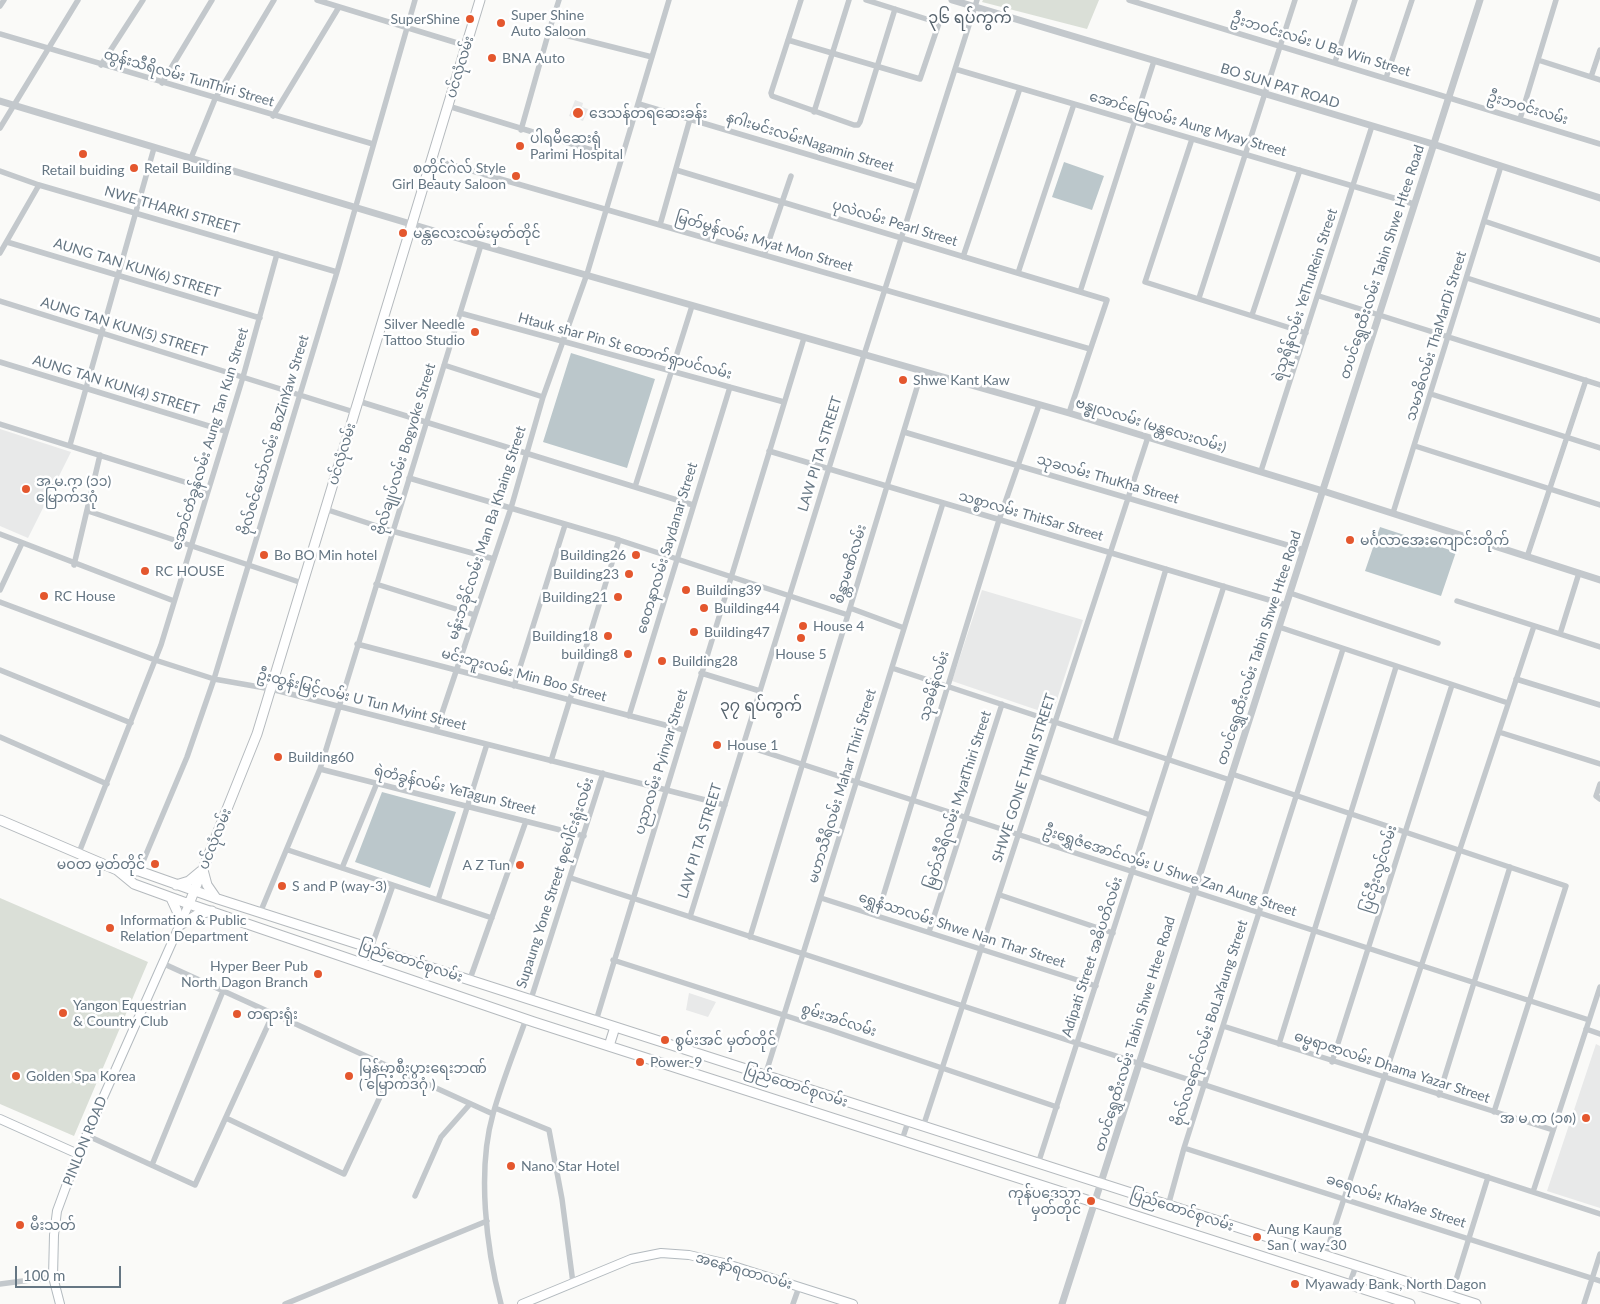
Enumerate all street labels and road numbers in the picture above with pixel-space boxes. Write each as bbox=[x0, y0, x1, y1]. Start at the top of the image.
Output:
street label: ဦးဘဝင်းလမ်း U Ba Win Street bbox=[1229, 10, 1413, 80]
street label: ပင်လုံလမ်း bbox=[443, 34, 477, 100]
street label: ထွန်းသီရိလမ်း TunThiri Street bbox=[102, 46, 276, 110]
street label: BO SUN PAT ROAD bbox=[1218, 60, 1342, 112]
street label: အောင်မြေလမ်း Aung Myay Street bbox=[1088, 88, 1288, 160]
street label: ဦးဘဝင်းလမ်း bbox=[1486, 88, 1570, 128]
street label: နဂါးမင်းလမ်းNagamin Street bbox=[724, 109, 896, 175]
street label: တပင်ရွှေထီးလမ်း Tabin Shwe Htee Road bbox=[1336, 143, 1428, 381]
street label: NWE THARKI STREET bbox=[102, 183, 242, 237]
street label: ပုလဲလမ်း Pearl Street bbox=[830, 196, 960, 250]
street label: ရဲသူရိန်လမ်း YeThuRein Street bbox=[1269, 206, 1341, 384]
street label: မြတ်မွန်လမ်း Myat Mon Street bbox=[673, 209, 855, 275]
street label: AUNG TAN KUN(6) STREET bbox=[52, 235, 222, 301]
street label: သမာဓိလမ်း ThaMarDi Street bbox=[1402, 249, 1470, 423]
street label: AUNG TAN KUN(5) STREET bbox=[39, 294, 209, 360]
street label: Htauk shar Pin St ထောက်ရှာပင်လမ်း bbox=[516, 309, 734, 383]
street label: အောင်တံခွန်လမ်း Aung Tan Kun Street bbox=[168, 326, 252, 552]
street label: ဗိုလ်ဇင်ယော်လမ်း BoZinYaw Street bbox=[235, 333, 313, 537]
street label: AUNG TAN KUN(4) STREET bbox=[31, 352, 201, 418]
street label: ဗိုလ်ချုပ်လမ်း Bogyoke Street bbox=[371, 361, 439, 537]
street label: LAW PI TA STREET bbox=[795, 394, 845, 514]
street label: ဗန္ဓုလလမ်း (မန္တလေးလမ်း) bbox=[1074, 394, 1228, 456]
street label: ပင်လုံလမ်း bbox=[325, 421, 359, 487]
street label: မန်းဘခိုင်လမ်း Man Ba Khaing Street bbox=[444, 424, 530, 642]
street label: သုခလမ်း ThuKha Street bbox=[1035, 451, 1181, 507]
street label: စေတနာလမ်း Saydanar Street bbox=[633, 460, 701, 636]
street label: သစ္စာလမ်း ThitSar Street bbox=[957, 487, 1105, 545]
street label: စိန္တာမဏိလမ်း bbox=[830, 522, 870, 606]
street label: တပင်ရွှေထီးလမ်း Tabin Shwe Htee Road bbox=[1213, 529, 1305, 767]
street label: မင်းဘူးလမ်း Min Boo Street bbox=[439, 645, 609, 705]
street label: သုခမိန်လမ်း bbox=[915, 649, 953, 723]
street label: ဦးထွန်းမြင့်လမ်း U Tun Myint Street bbox=[256, 666, 468, 734]
street label: ပညာလမ်း Pyinyar Street bbox=[631, 687, 691, 837]
street label: မဟာသီရိလမ်း Mahar Thiri Street bbox=[804, 687, 880, 885]
street label: SHWE GONE THIRI STREET bbox=[989, 691, 1059, 865]
street label: မြတ်သီရိလမ်း MyatThiri Street bbox=[921, 709, 995, 891]
street label: ရဲတံခွန်လမ်း YeTagun Street bbox=[372, 762, 538, 818]
street label: Supaung Yone Street စုပေါင်းရုံးလမ်း bbox=[513, 776, 597, 990]
street label: LAW PI TA STREET bbox=[675, 781, 725, 901]
street label: ပင်လုံလမ်း bbox=[195, 806, 235, 872]
street label: ဦးရွှေဇံအောင်လမ်း U Shwe Zan Aung Street bbox=[1041, 822, 1299, 920]
street label: ပြင်ဦးလွင်လမ်း bbox=[1358, 823, 1400, 915]
street label: Adipati Street အဓိပတိလမ်း bbox=[1058, 875, 1126, 1039]
street label: ရွှေနံသာလမ်း Shwe Nan Thar Street bbox=[856, 889, 1068, 971]
street label: တပင်ရွှေထီးလမ်း Tabin Shwe Htee Road bbox=[1091, 914, 1179, 1154]
street label: ဗိုလ်လရောင်လမ်း BoLaYaung Street bbox=[1169, 918, 1251, 1128]
street label: ပြည်ထောင်စုလမ်း bbox=[357, 936, 465, 986]
street label: စွမ်းအင်လမ်း bbox=[799, 1000, 879, 1040]
street label: ဓမ္မရာဇာလမ်း Dhama Yazar Street bbox=[1292, 1027, 1492, 1107]
street label: ပြည်ထောင်စုလမ်း bbox=[742, 1061, 850, 1111]
street label: PINLON ROAD bbox=[59, 1094, 111, 1188]
street label: ခရေလမ်း KhaYae Street bbox=[1324, 1170, 1468, 1232]
street label: ပြည်ထောင်စုလမ်း bbox=[1128, 1185, 1236, 1235]
street label: အနော်ရထာလမ်း bbox=[694, 1249, 794, 1293]

